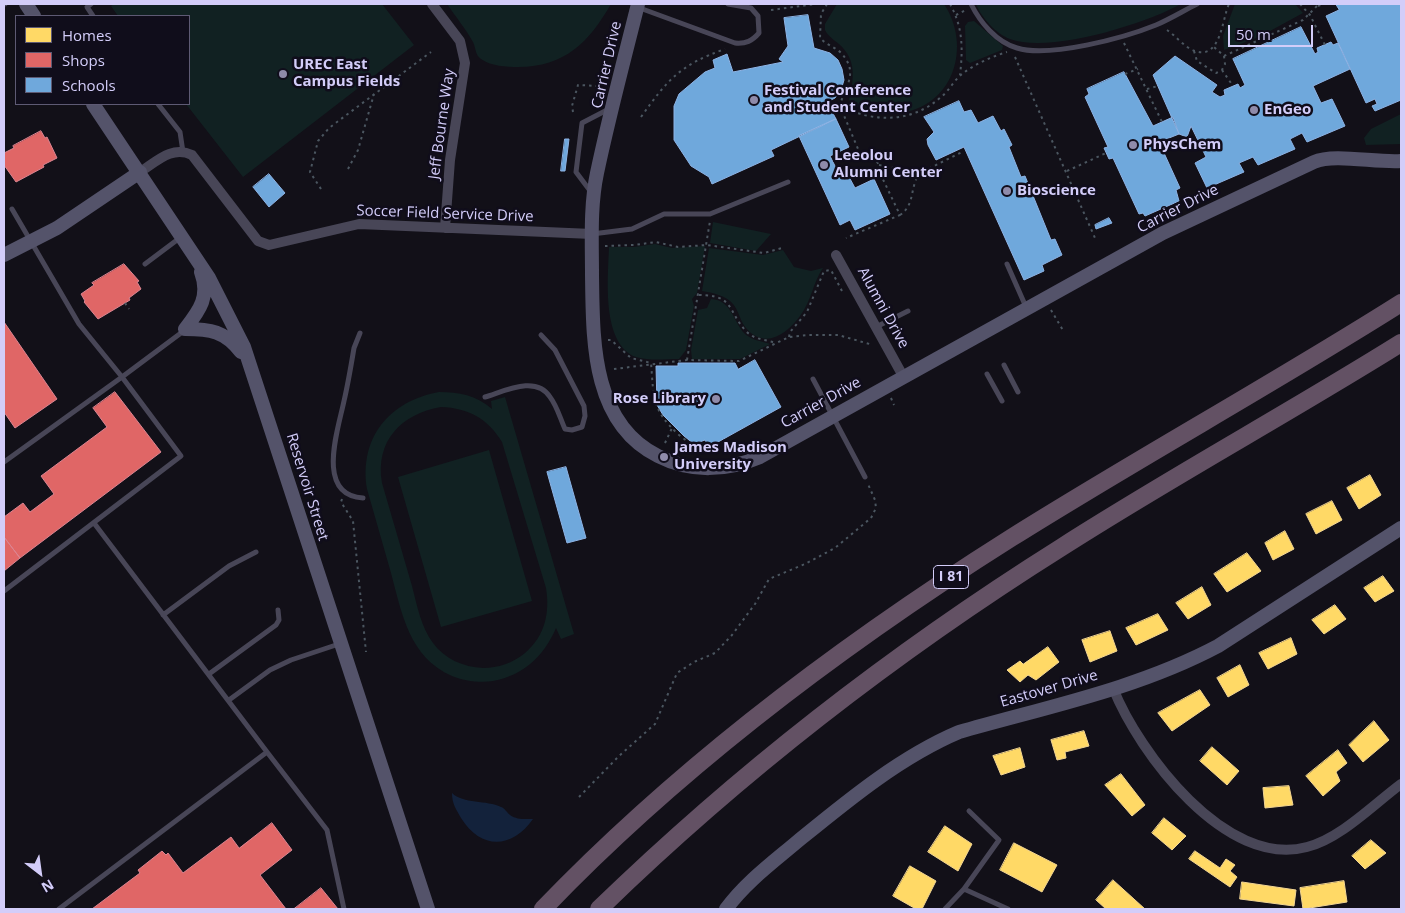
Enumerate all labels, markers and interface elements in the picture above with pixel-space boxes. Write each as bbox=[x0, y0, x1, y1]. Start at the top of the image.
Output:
legend bbox=[15, 15, 190, 105]
scale bar bbox=[1230, 15, 1315, 47]
street label: Carrier Drive bbox=[588, 20, 626, 110]
text: 50 m bbox=[1236, 24, 1271, 44]
text: Homes bbox=[62, 25, 112, 45]
text: Shops bbox=[62, 50, 105, 70]
place label: UREC East Campus Fields bbox=[293, 56, 400, 91]
street label: Jeff Bourne Way bbox=[425, 67, 459, 181]
marker: UREC East Campus Fields bbox=[277, 68, 289, 80]
text: Schools bbox=[62, 75, 116, 95]
place label: Festival Conference and Student Center bbox=[764, 82, 911, 117]
marker: Festival Conference and Student Center bbox=[748, 94, 760, 106]
place label: EnGeo bbox=[1264, 101, 1311, 119]
marker: EnGeo bbox=[1248, 104, 1260, 116]
place label: PhysChem bbox=[1143, 136, 1221, 154]
marker: PhysChem bbox=[1127, 139, 1139, 151]
place label: Leeolou Alumni Center bbox=[834, 147, 942, 182]
marker: Leeolou Alumni Center bbox=[818, 159, 830, 171]
street label: Carrier Drive bbox=[1134, 181, 1222, 237]
place label: Bioscience bbox=[1017, 182, 1096, 200]
marker: Bioscience bbox=[1001, 185, 1013, 197]
street label: Soccer Field Service Drive bbox=[356, 202, 534, 226]
street label: Alumni Drive bbox=[853, 264, 913, 352]
street label: Carrier Drive bbox=[778, 374, 864, 432]
place label: Rose Library bbox=[613, 390, 706, 408]
marker: Rose Library bbox=[710, 393, 722, 405]
street label: Reservoir Street bbox=[282, 431, 332, 543]
place label: James Madison University bbox=[674, 439, 787, 474]
marker: James Madison University bbox=[658, 451, 670, 463]
road number: I 81 bbox=[934, 566, 968, 588]
street label: Eastover Drive bbox=[998, 666, 1100, 712]
north arrow bbox=[15, 848, 65, 898]
text: N bbox=[38, 875, 57, 897]

